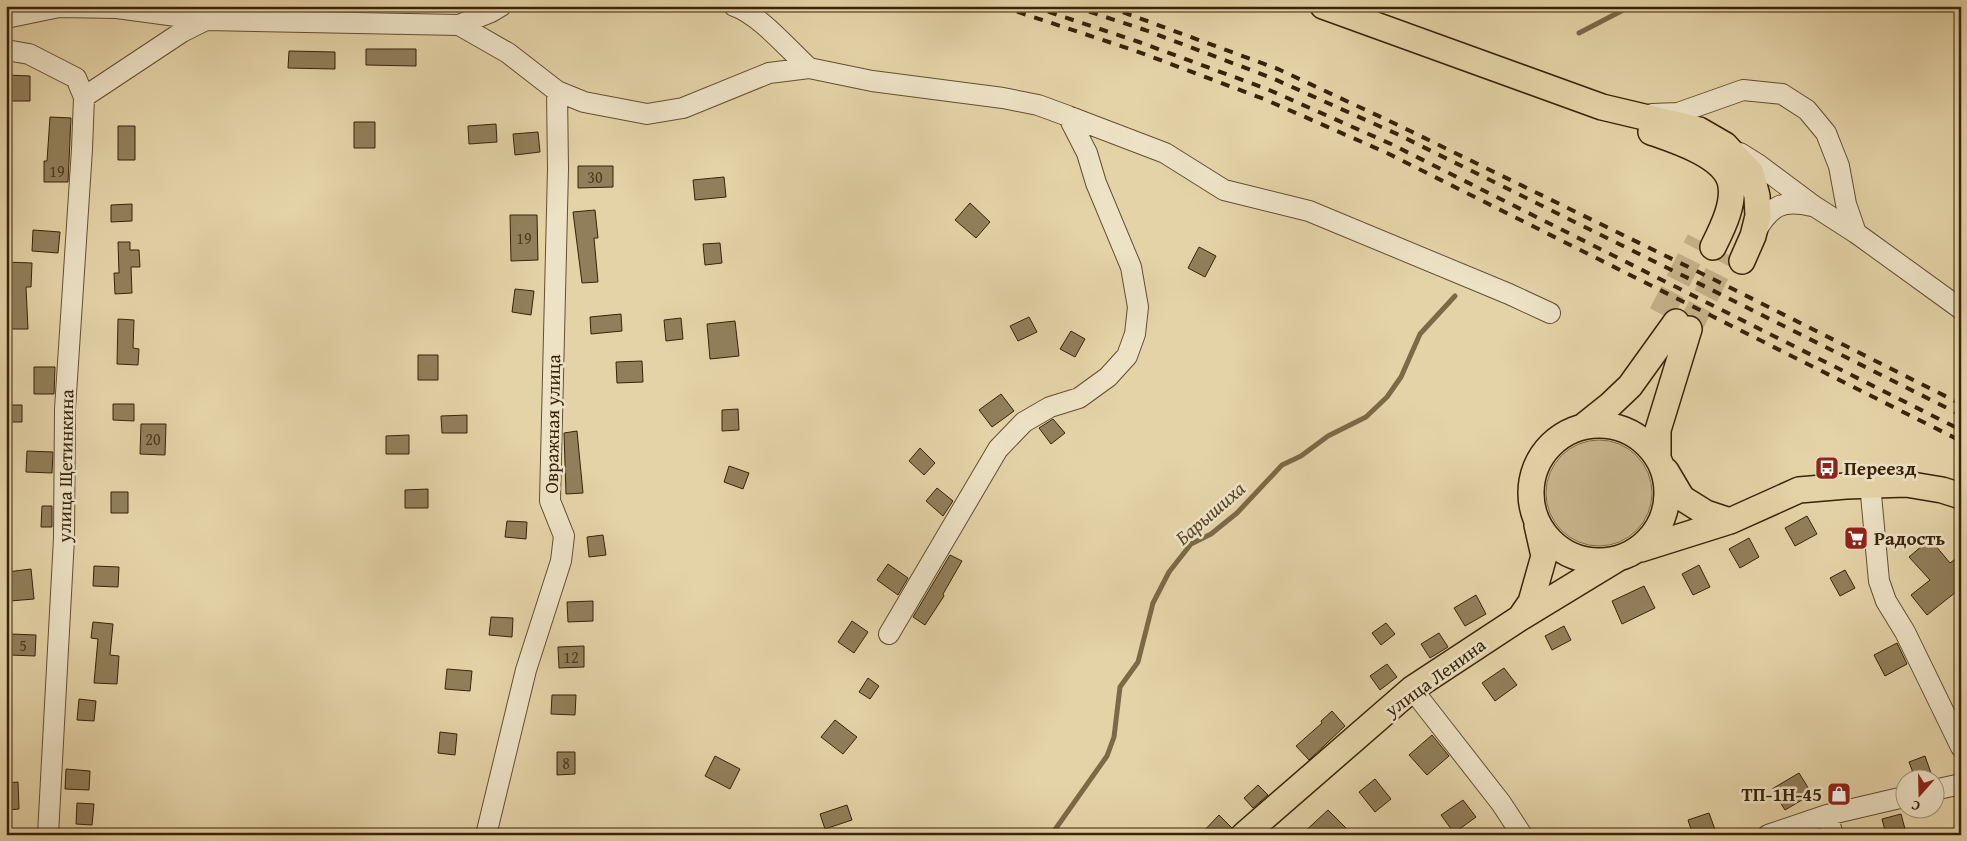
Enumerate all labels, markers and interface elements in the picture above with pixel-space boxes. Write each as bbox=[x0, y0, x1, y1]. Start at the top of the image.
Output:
house number: 19 bbox=[49, 159, 65, 183]
house number: 30 bbox=[587, 165, 603, 189]
house number: 19 bbox=[516, 226, 532, 250]
street label: Овражная улица bbox=[537, 354, 567, 494]
street label: улица Щетинкина bbox=[50, 389, 80, 544]
house number: 20 bbox=[145, 427, 161, 451]
place label: Переезд bbox=[1844, 454, 1917, 482]
bus stop icon: Переезд bbox=[1814, 455, 1840, 481]
water label: Барышиха bbox=[1168, 474, 1252, 551]
place label: Радость bbox=[1874, 524, 1945, 552]
supermarket icon: Радость bbox=[1843, 525, 1869, 551]
street label: улица Ленина bbox=[1378, 631, 1491, 724]
house number: 5 bbox=[19, 633, 27, 657]
house number: 12 bbox=[563, 645, 579, 669]
house number: 8 bbox=[562, 751, 570, 775]
north arrow bbox=[1894, 768, 1944, 818]
place label: ТП-1Н-45 bbox=[1742, 780, 1822, 808]
shop icon: ТП-1Н-45 bbox=[1826, 781, 1852, 807]
text: С bbox=[1908, 795, 1923, 817]

